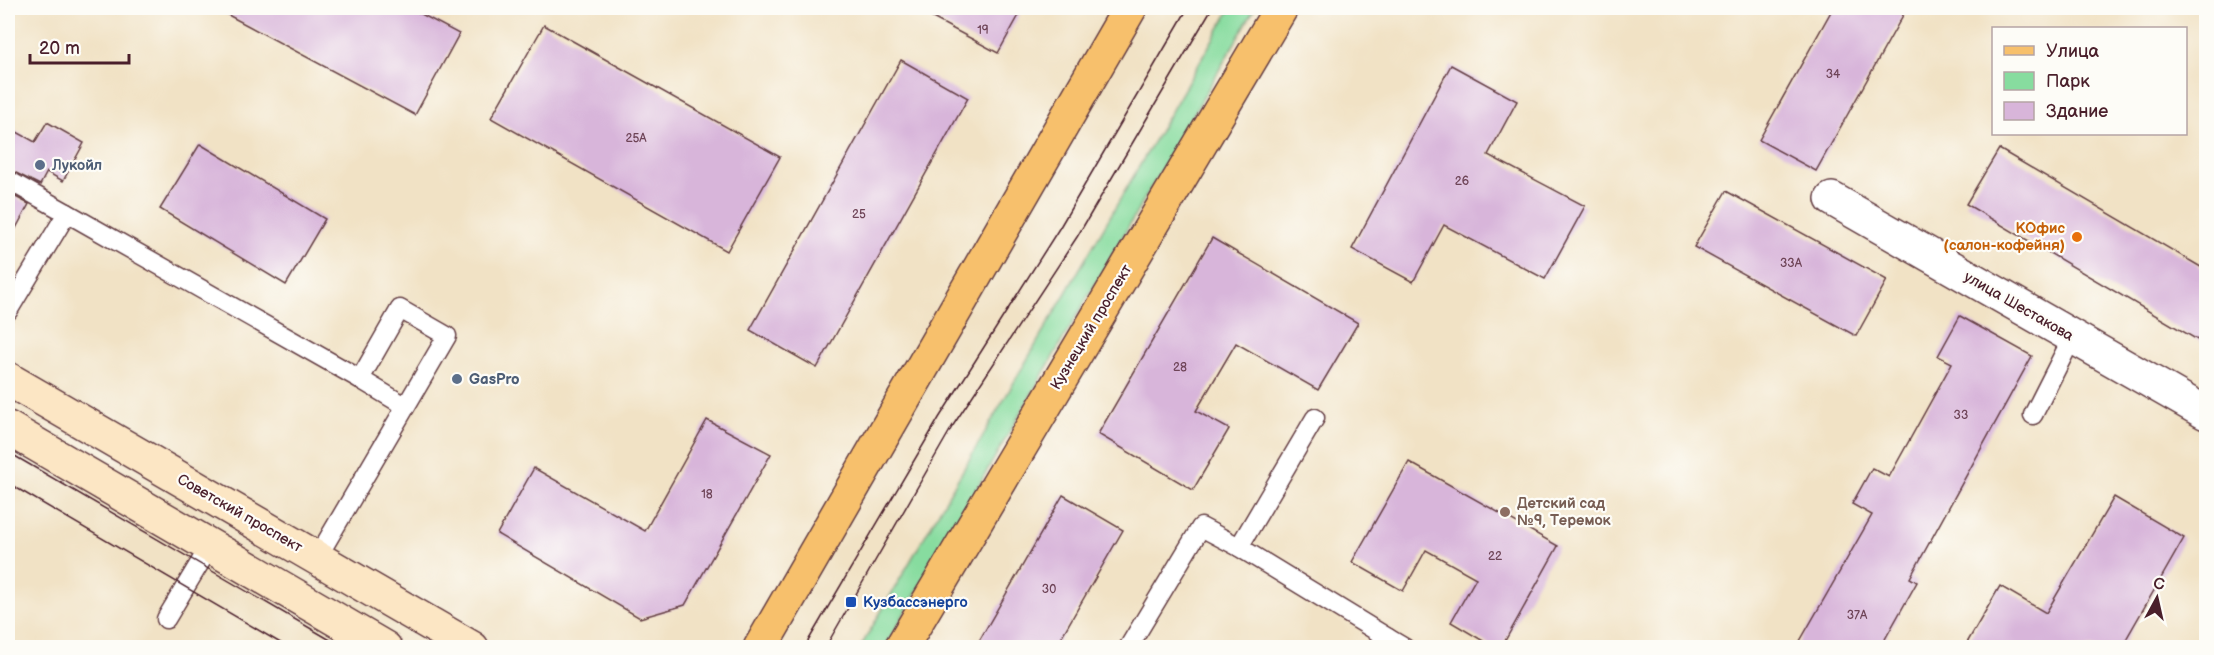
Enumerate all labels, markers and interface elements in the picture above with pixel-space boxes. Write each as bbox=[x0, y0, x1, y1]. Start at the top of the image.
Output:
house number: 19 bbox=[977, 23, 989, 38]
scale bar bbox=[30, 27, 129, 65]
legend bbox=[1992, 27, 2187, 135]
text: 20 m bbox=[39, 38, 80, 59]
text: Улица bbox=[2046, 41, 2100, 62]
house number: 34 bbox=[1826, 67, 1841, 82]
text: Парк bbox=[2046, 71, 2090, 92]
text: Здание bbox=[2046, 101, 2108, 122]
house number: 25А bbox=[625, 131, 647, 146]
place label: Лукойл bbox=[51, 156, 102, 175]
marker: Лукойл bbox=[33, 158, 47, 172]
house number: 26 bbox=[1455, 174, 1469, 189]
house number: 25 bbox=[852, 207, 866, 222]
place label: КОфис (салон-кофейня) bbox=[1944, 219, 2065, 255]
marker: КОфис (салон-кофейня) bbox=[2070, 230, 2084, 244]
house number: 33А bbox=[1780, 256, 1803, 271]
street label: Кузнецкий проспект bbox=[1047, 261, 1136, 393]
street label: улица Шестакова bbox=[1960, 267, 2077, 346]
house number: 28 bbox=[1173, 360, 1187, 375]
place label: GasPro bbox=[469, 370, 520, 389]
marker: GasPro bbox=[450, 372, 464, 386]
house number: 33 bbox=[1954, 408, 1968, 423]
street label: Советский проспект bbox=[174, 470, 306, 557]
house number: 18 bbox=[701, 487, 713, 502]
place label: Детский сад №9, Теремок bbox=[1517, 494, 1612, 530]
marker: Детский сад №9, Теремок bbox=[1498, 505, 1512, 519]
house number: 22 bbox=[1488, 549, 1502, 564]
north arrow bbox=[2127, 568, 2187, 628]
text: С bbox=[2152, 574, 2166, 595]
house number: 30 bbox=[1042, 582, 1056, 597]
place label: Кузбассэнерго bbox=[863, 593, 968, 612]
marker: Кузбассэнерго bbox=[844, 595, 858, 609]
house number: 37А bbox=[1847, 608, 1868, 623]

